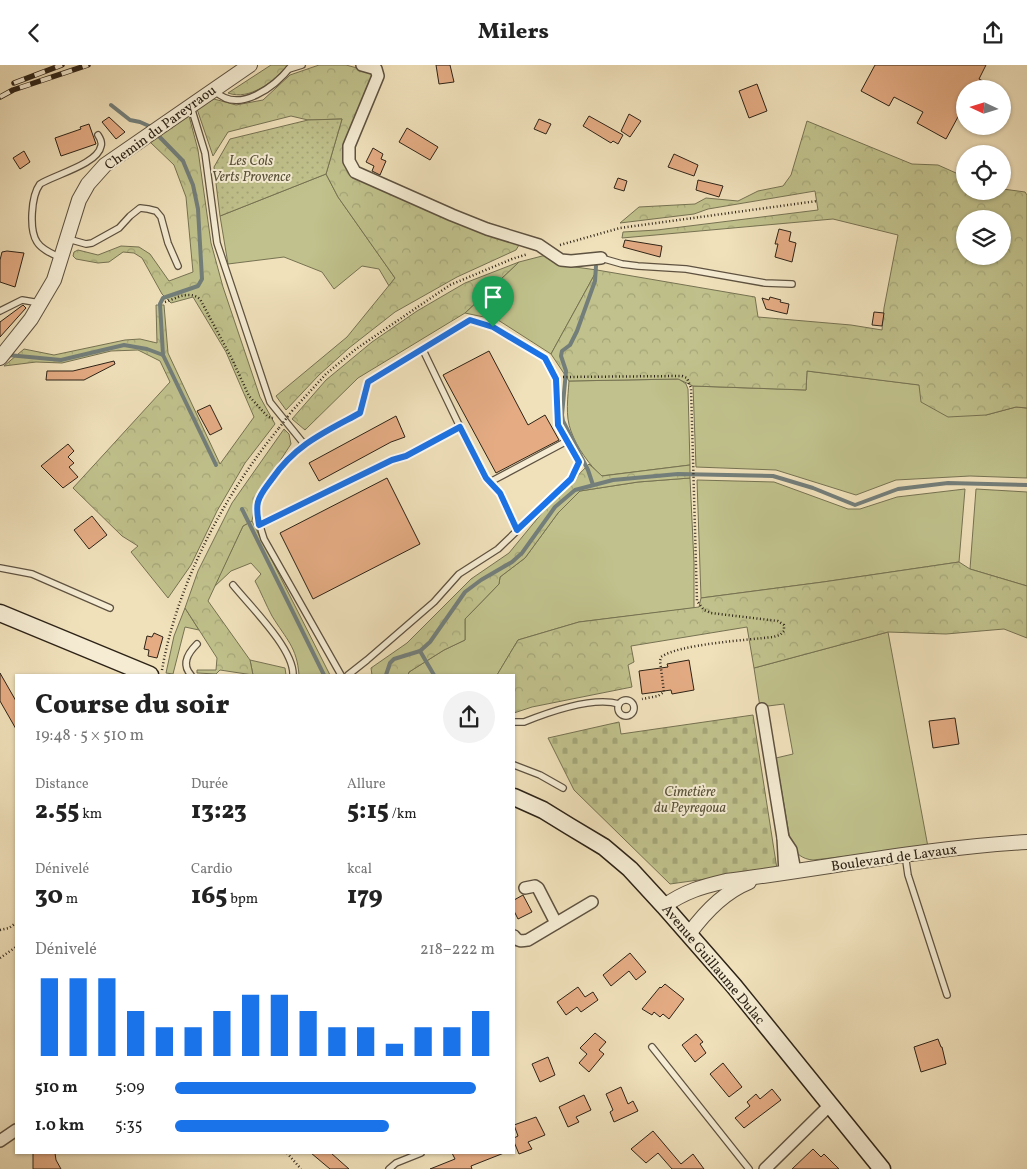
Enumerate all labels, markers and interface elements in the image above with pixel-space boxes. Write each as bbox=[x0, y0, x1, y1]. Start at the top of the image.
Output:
text: Milers bbox=[478, 17, 549, 48]
icon: back bbox=[20, 19, 48, 47]
icon: share bbox=[979, 19, 1007, 47]
north arrow bbox=[956, 80, 1011, 135]
map controls bbox=[956, 80, 1011, 265]
street label: Chemin du Pareyraou bbox=[101, 81, 221, 175]
button: locate bbox=[956, 145, 1011, 200]
park label: Les Cols Verts Provence bbox=[211, 152, 291, 187]
button: layers bbox=[956, 210, 1011, 265]
pin bbox=[472, 276, 514, 327]
icon: arrive bbox=[479, 283, 507, 311]
text: Course du soir bbox=[35, 686, 230, 725]
button: share bbox=[443, 691, 495, 743]
text: 19:48 · 5 × 510 m bbox=[35, 725, 144, 747]
text: Distance bbox=[35, 775, 89, 794]
text: Durée bbox=[191, 775, 228, 794]
text: Allure bbox=[347, 775, 386, 794]
park label: Cimetière du Peyregoua bbox=[654, 783, 726, 818]
text: 2.55 bbox=[35, 794, 79, 829]
text: 13:23 bbox=[191, 794, 247, 829]
text: 5:15 bbox=[347, 794, 389, 829]
text: km bbox=[79, 805, 102, 824]
text: /km bbox=[389, 805, 417, 824]
street label: Boulevard de Lavaux bbox=[830, 840, 958, 877]
text: Dénivelé bbox=[35, 860, 89, 879]
text: Cardio bbox=[191, 860, 233, 879]
text: kcal bbox=[347, 860, 372, 879]
text: 30 bbox=[35, 879, 63, 914]
text: 165 bbox=[191, 879, 227, 914]
text: 179 bbox=[347, 879, 383, 914]
text: m bbox=[63, 890, 78, 909]
text: bpm bbox=[227, 890, 258, 909]
street label: Avenue Guillaume Dulac bbox=[657, 901, 769, 1029]
text: Dénivelé bbox=[35, 939, 97, 961]
text: 218–222 m bbox=[420, 939, 495, 961]
text: 510 m bbox=[35, 1077, 78, 1099]
text: 5:09 bbox=[115, 1077, 145, 1099]
text: 1.0 km bbox=[35, 1115, 84, 1137]
text: 5:35 bbox=[115, 1115, 142, 1137]

